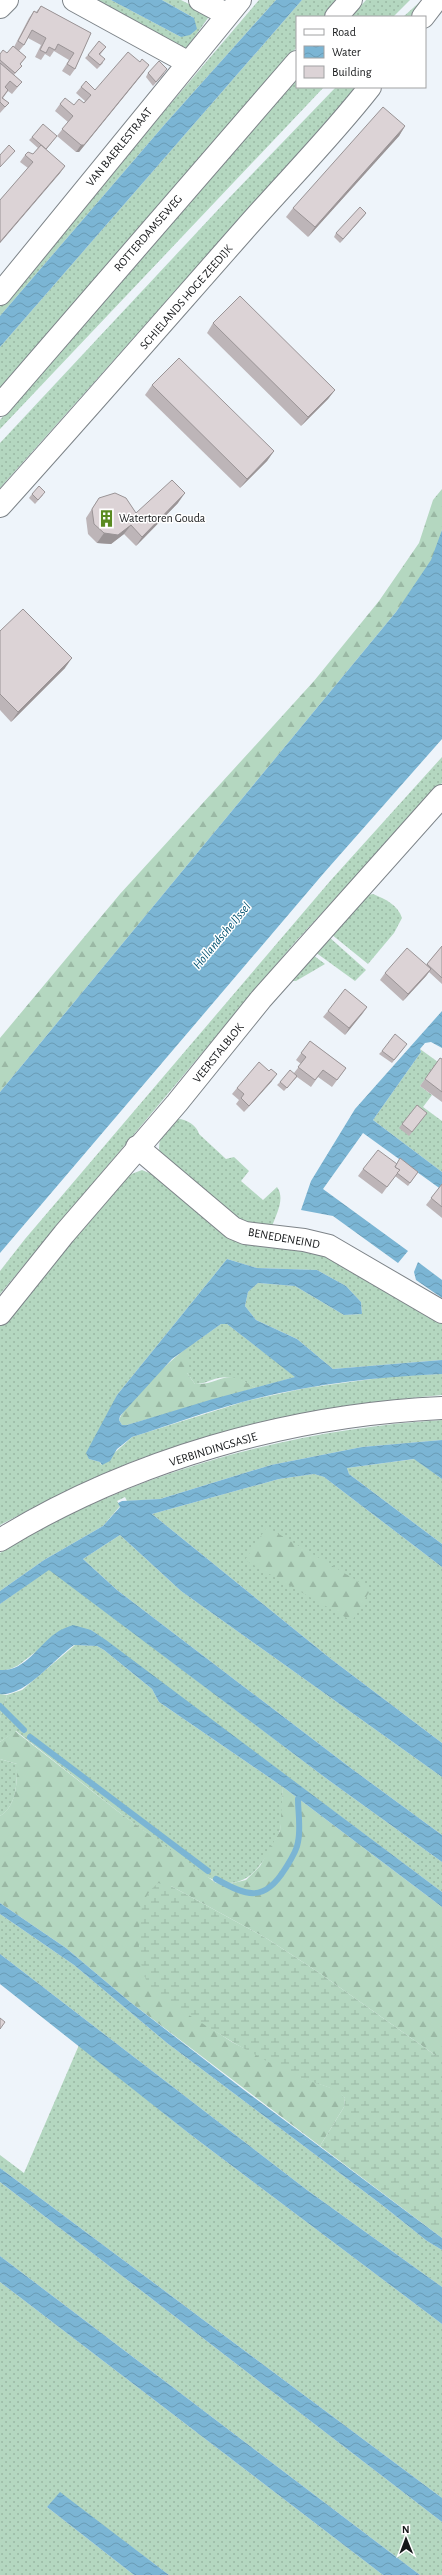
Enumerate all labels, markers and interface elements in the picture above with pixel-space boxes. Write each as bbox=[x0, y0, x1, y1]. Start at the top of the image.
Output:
legend bbox=[296, 16, 426, 88]
text: Road bbox=[332, 26, 356, 38]
text: Water bbox=[332, 46, 361, 58]
text: Building bbox=[332, 66, 372, 78]
street label: VAN BAERLESTRAAT bbox=[84, 105, 154, 189]
street label: ROTTERDAMSEWEG bbox=[112, 193, 184, 273]
street label: SCHIELANDS HOGE ZEEDIJK bbox=[137, 242, 235, 352]
building icon: Watertoren Gouda bbox=[96, 508, 116, 528]
place label: Watertoren Gouda bbox=[119, 512, 206, 524]
water label: Hollandsche IJssel bbox=[191, 900, 254, 972]
street label: VEERSTALBLOK bbox=[190, 1021, 246, 1085]
street label: BENEDENEIND bbox=[247, 1226, 321, 1250]
street label: VERBINDINGSASJE bbox=[168, 1430, 258, 1468]
north arrow bbox=[386, 2519, 426, 2559]
text: N bbox=[402, 2524, 410, 2535]

